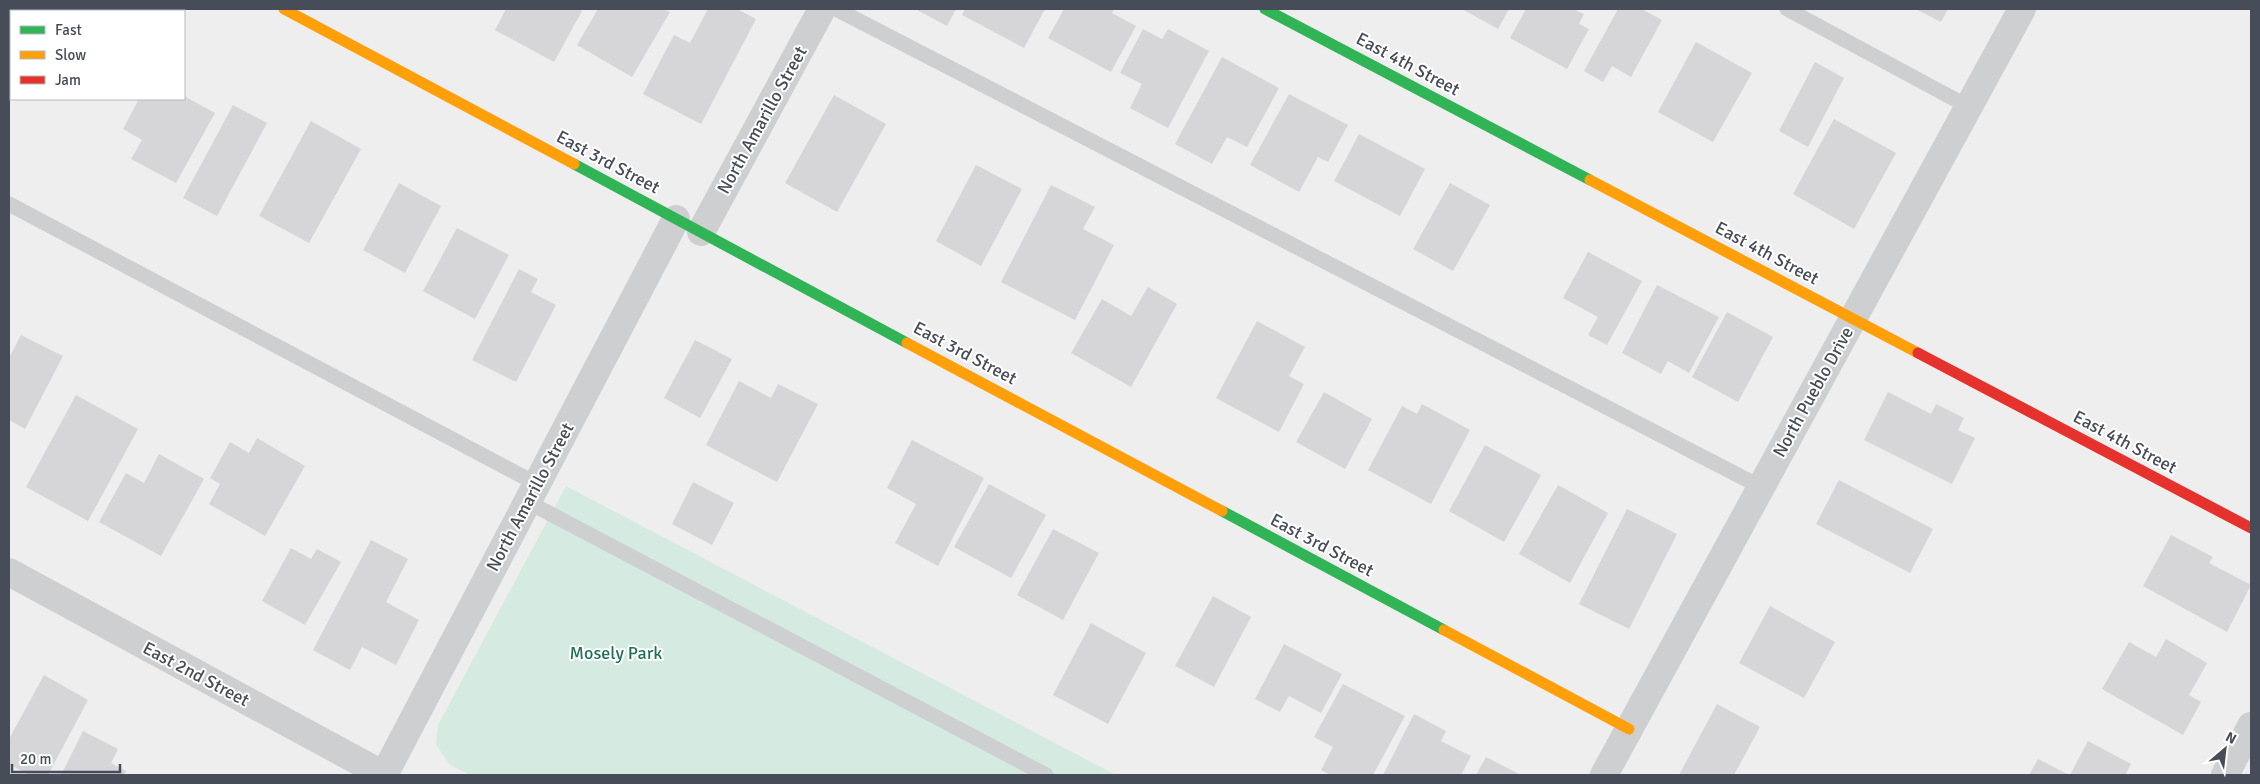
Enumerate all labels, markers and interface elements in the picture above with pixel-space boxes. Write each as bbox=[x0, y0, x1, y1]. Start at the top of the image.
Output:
legend bbox=[10, 10, 185, 100]
text: Fast bbox=[55, 21, 82, 39]
street label: East 4th Street bbox=[1353, 28, 1463, 100]
street label: North Amarillo Street bbox=[712, 42, 812, 198]
text: Slow bbox=[55, 46, 86, 64]
text: Jam bbox=[55, 71, 81, 89]
street label: East 3rd Street bbox=[553, 126, 663, 198]
street label: East 4th Street bbox=[1712, 217, 1822, 289]
street label: East 3rd Street bbox=[910, 317, 1020, 389]
street label: North Pueblo Drive bbox=[1768, 323, 1858, 461]
street label: East 4th Street bbox=[2070, 406, 2180, 478]
street label: North Amarillo Street bbox=[481, 419, 579, 575]
street label: East 3rd Street bbox=[1267, 509, 1377, 581]
street label: East 2nd Street bbox=[139, 637, 253, 711]
park label: Mosely Park bbox=[570, 642, 662, 664]
north arrow bbox=[2200, 724, 2250, 774]
text: N bbox=[2223, 728, 2239, 748]
scale bar bbox=[12, 742, 120, 774]
text: 20 m bbox=[20, 750, 51, 768]

